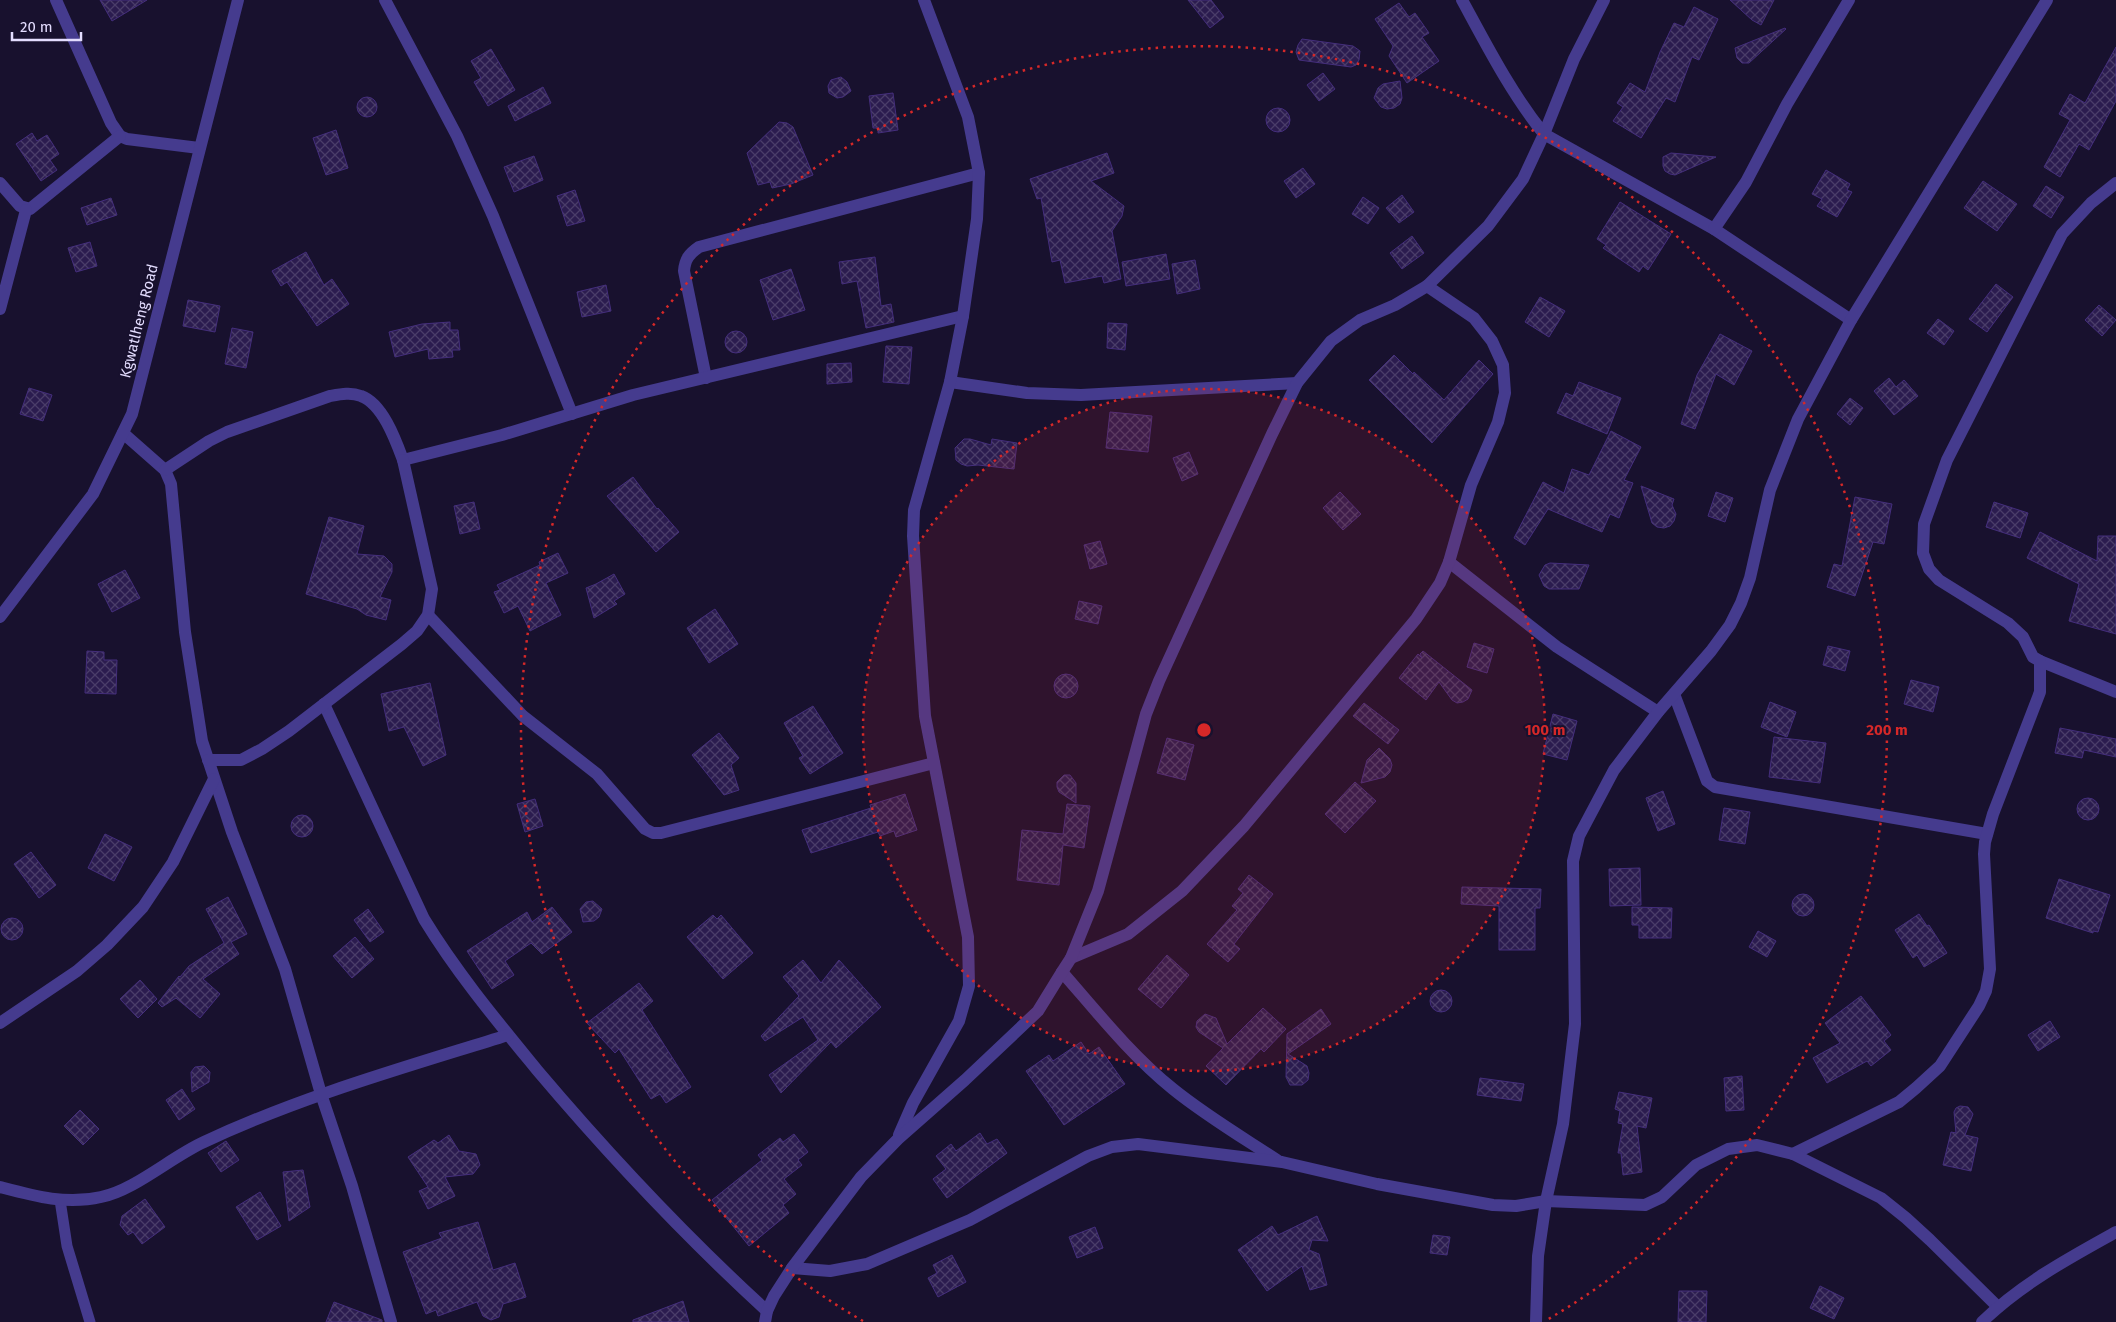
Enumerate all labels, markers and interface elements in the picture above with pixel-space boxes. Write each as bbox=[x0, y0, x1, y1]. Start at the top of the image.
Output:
scale bar bbox=[12, 10, 81, 42]
text: 20 m bbox=[20, 18, 53, 36]
street label: Kgwatlheng Road bbox=[116, 262, 162, 380]
centre of rings bbox=[1195, 721, 1213, 739]
text: 100 m bbox=[1525, 721, 1565, 739]
text: 200 m bbox=[1866, 721, 1908, 739]

